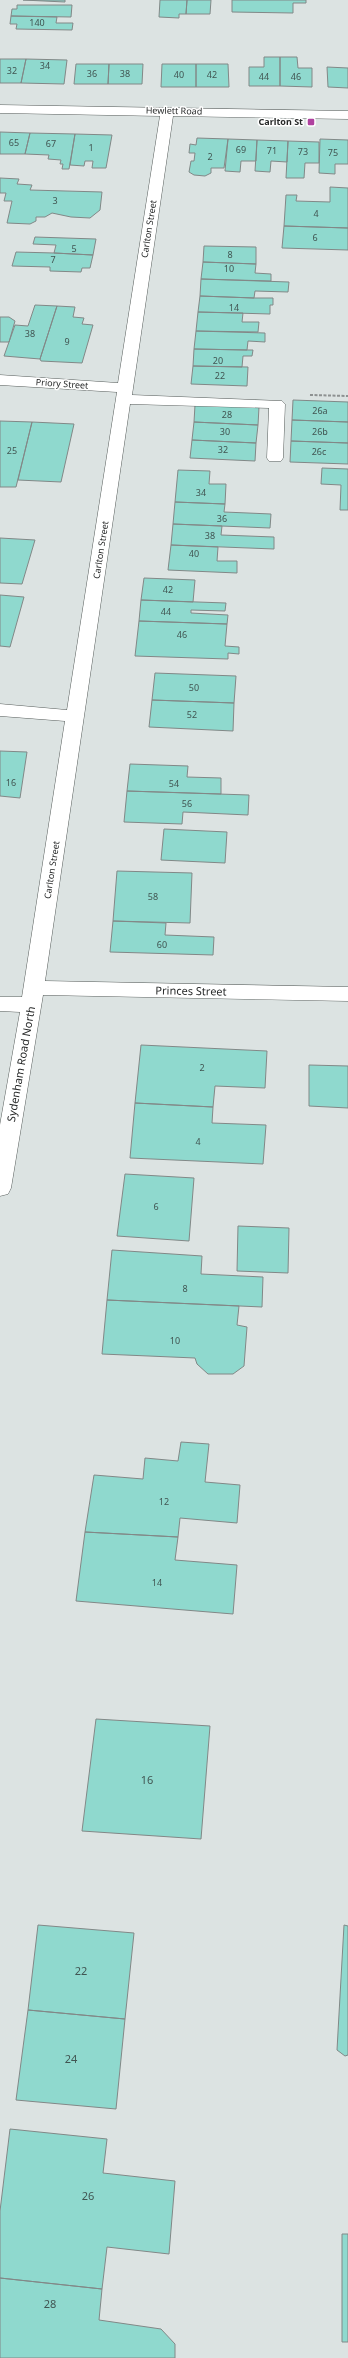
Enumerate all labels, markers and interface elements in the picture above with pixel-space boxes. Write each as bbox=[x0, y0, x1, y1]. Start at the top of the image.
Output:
house number: 140 bbox=[29, 16, 45, 29]
house number: 34 bbox=[40, 59, 50, 72]
house number: 32 bbox=[7, 64, 17, 77]
house number: 36 bbox=[87, 67, 97, 80]
house number: 38 bbox=[120, 67, 130, 80]
house number: 40 bbox=[174, 68, 184, 81]
house number: 42 bbox=[207, 68, 217, 81]
house number: 44 bbox=[259, 70, 269, 83]
house number: 46 bbox=[291, 70, 301, 83]
street label: Hewlett Road bbox=[146, 104, 202, 117]
place label: Carlton St bbox=[259, 115, 303, 128]
marker: Carlton St bbox=[306, 117, 316, 127]
house number: 65 bbox=[9, 136, 19, 149]
house number: 67 bbox=[46, 137, 56, 150]
house number: 1 bbox=[88, 141, 94, 154]
house number: 69 bbox=[236, 143, 246, 156]
house number: 71 bbox=[267, 144, 277, 157]
house number: 73 bbox=[298, 145, 308, 158]
house number: 75 bbox=[328, 146, 338, 159]
house number: 2 bbox=[207, 150, 213, 163]
house number: 3 bbox=[52, 194, 58, 207]
street label: Carlton Street bbox=[138, 198, 160, 259]
house number: 4 bbox=[313, 207, 319, 220]
house number: 6 bbox=[312, 231, 318, 244]
house number: 5 bbox=[71, 242, 77, 255]
house number: 8 bbox=[227, 248, 233, 261]
house number: 7 bbox=[50, 253, 56, 266]
house number: 10 bbox=[224, 262, 234, 275]
house number: 14 bbox=[229, 301, 239, 314]
house number: 38 bbox=[25, 327, 35, 340]
house number: 9 bbox=[64, 335, 70, 348]
house number: 20 bbox=[213, 354, 223, 367]
house number: 22 bbox=[215, 369, 225, 382]
street label: Priory Street bbox=[35, 375, 90, 392]
house number: 26a bbox=[312, 404, 328, 417]
house number: 28 bbox=[222, 408, 232, 421]
house number: 30 bbox=[220, 425, 230, 438]
house number: 26b bbox=[312, 425, 328, 438]
house number: 32 bbox=[218, 443, 228, 456]
house number: 25 bbox=[7, 444, 17, 457]
house number: 26c bbox=[312, 445, 327, 458]
house number: 34 bbox=[196, 486, 206, 499]
house number: 36 bbox=[217, 512, 227, 525]
street label: Carlton Street bbox=[90, 519, 112, 580]
house number: 38 bbox=[205, 529, 215, 542]
house number: 40 bbox=[189, 547, 199, 560]
house number: 42 bbox=[163, 583, 173, 596]
house number: 44 bbox=[161, 605, 171, 618]
house number: 46 bbox=[177, 628, 187, 641]
house number: 50 bbox=[189, 681, 199, 694]
house number: 52 bbox=[187, 708, 197, 721]
house number: 16 bbox=[6, 776, 16, 789]
house number: 54 bbox=[169, 777, 179, 790]
house number: 56 bbox=[182, 797, 192, 810]
street label: Carlton Street bbox=[41, 839, 63, 900]
house number: 58 bbox=[148, 890, 158, 903]
house number: 60 bbox=[157, 938, 167, 951]
street label: Princes Street bbox=[155, 982, 227, 999]
street label: Sydenham Road North bbox=[3, 1005, 38, 1123]
house number: 2 bbox=[199, 1061, 205, 1074]
house number: 4 bbox=[195, 1135, 201, 1148]
house number: 6 bbox=[153, 1200, 159, 1213]
house number: 8 bbox=[182, 1282, 188, 1295]
house number: 10 bbox=[170, 1334, 180, 1347]
house number: 12 bbox=[159, 1495, 169, 1508]
house number: 14 bbox=[152, 1576, 162, 1589]
house number: 16 bbox=[141, 1772, 153, 1787]
house number: 22 bbox=[75, 1963, 87, 1978]
house number: 24 bbox=[65, 2051, 78, 2066]
house number: 26 bbox=[82, 2188, 94, 2203]
house number: 28 bbox=[44, 2296, 56, 2311]

